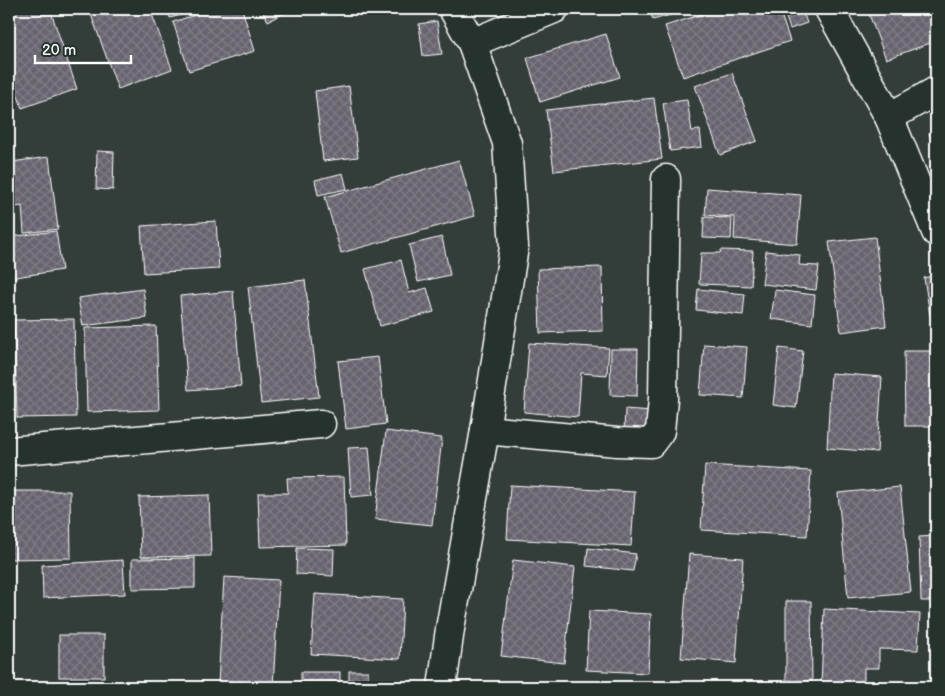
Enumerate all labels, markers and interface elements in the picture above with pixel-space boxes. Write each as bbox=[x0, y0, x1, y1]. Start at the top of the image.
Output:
scale bar bbox=[35, 32, 131, 64]
text: 20 m bbox=[42, 41, 76, 60]

